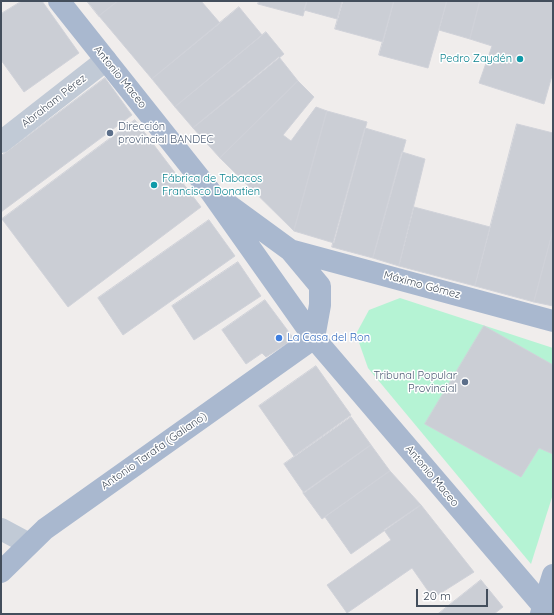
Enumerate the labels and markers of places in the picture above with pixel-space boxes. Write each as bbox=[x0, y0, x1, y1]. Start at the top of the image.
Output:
place label: Pedro Zaydén bbox=[440, 52, 512, 66]
marker: Pedro Zaydén bbox=[515, 54, 525, 64]
place label: Dirección provincial BANDEC bbox=[118, 120, 214, 146]
marker: Dirección provincial BANDEC bbox=[105, 128, 115, 138]
place label: Fábrica de Tabacos Francisco Donatien bbox=[162, 172, 262, 198]
marker: Fábrica de Tabacos Francisco Donatien bbox=[149, 180, 159, 190]
place label: La Casa del Ron bbox=[287, 331, 370, 345]
marker: La Casa del Ron bbox=[274, 333, 284, 343]
place label: Tribunal Popular Provincial bbox=[373, 369, 457, 395]
marker: Tribunal Popular Provincial bbox=[460, 377, 470, 387]

